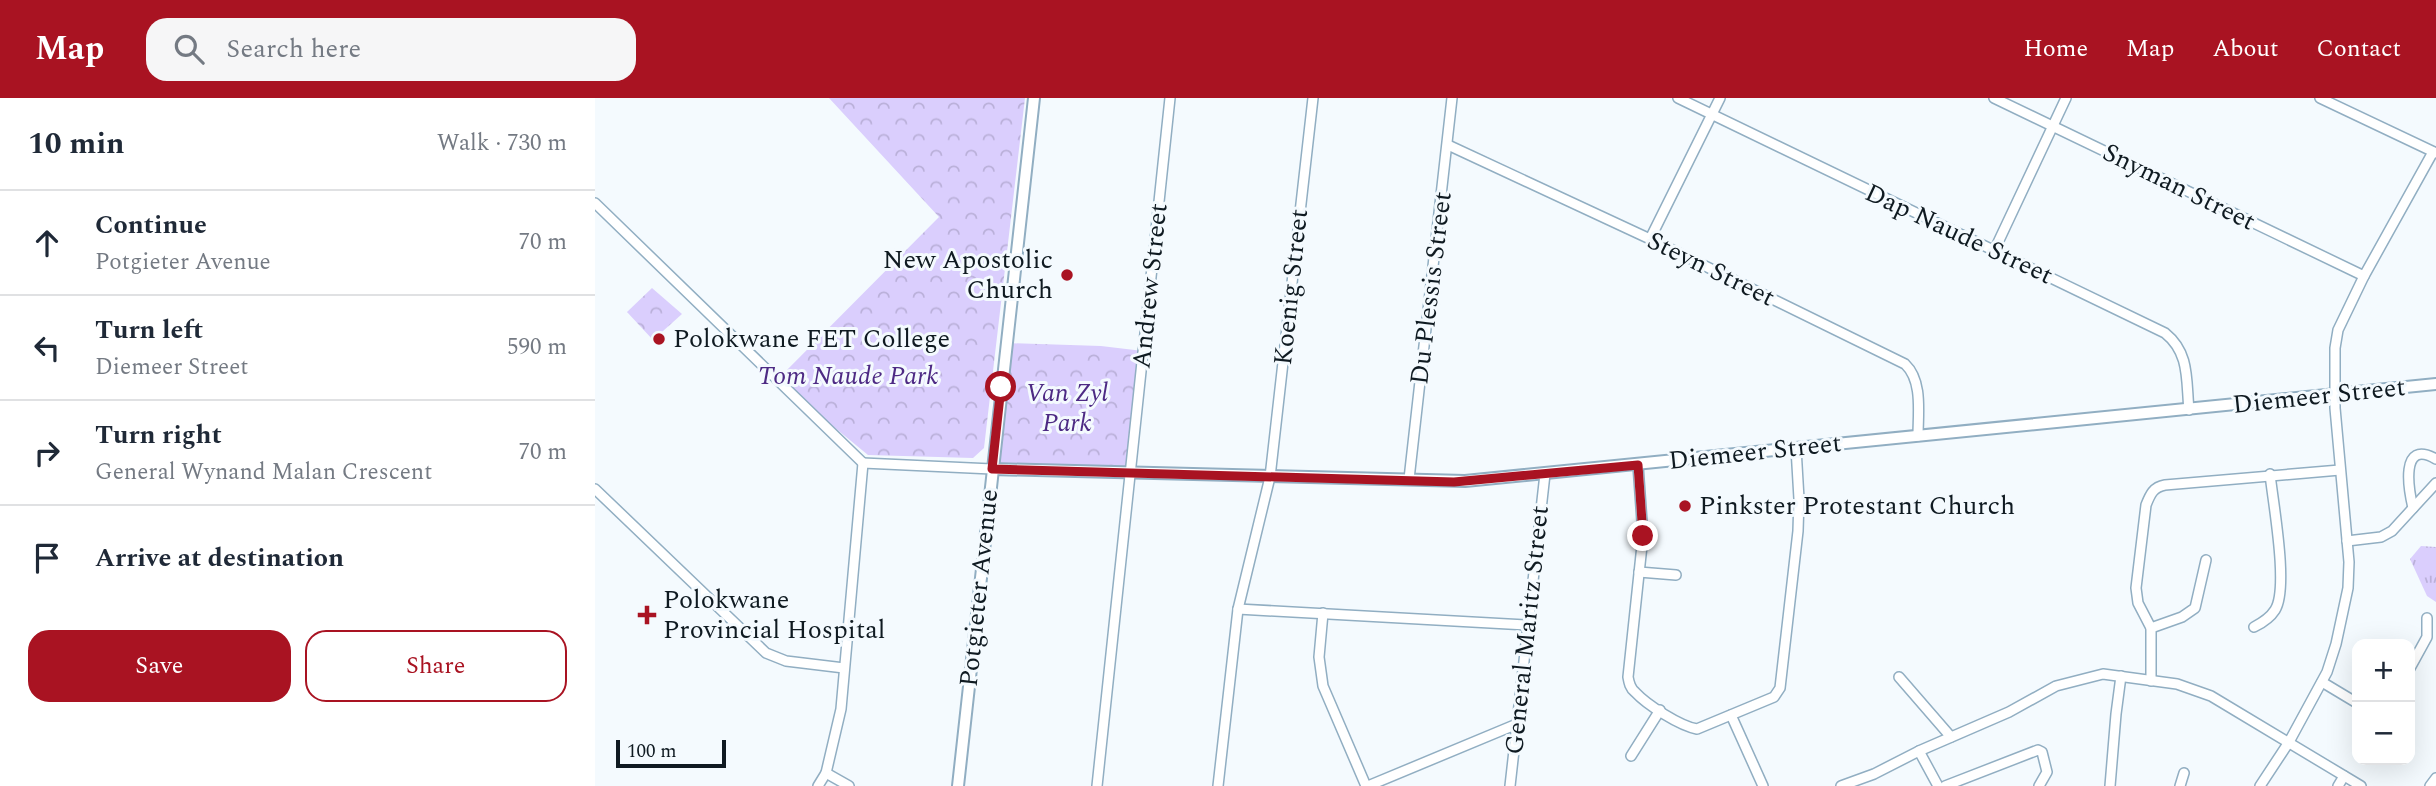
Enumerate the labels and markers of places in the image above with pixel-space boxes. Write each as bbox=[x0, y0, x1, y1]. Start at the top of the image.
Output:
place label: New Apostolic Church bbox=[883, 240, 1053, 310]
marker: New Apostolic Church bbox=[1059, 267, 1075, 283]
place label: Polokwane FET College bbox=[673, 319, 950, 359]
marker: Polokwane FET College bbox=[651, 331, 667, 347]
place label: Pinkster Protestant Church bbox=[1699, 486, 2015, 526]
marker: Pinkster Protestant Church bbox=[1677, 498, 1693, 514]
place label: Polokwane Provincial Hospital bbox=[663, 580, 885, 650]
marker: Polokwane Provincial Hospital bbox=[637, 605, 657, 625]

